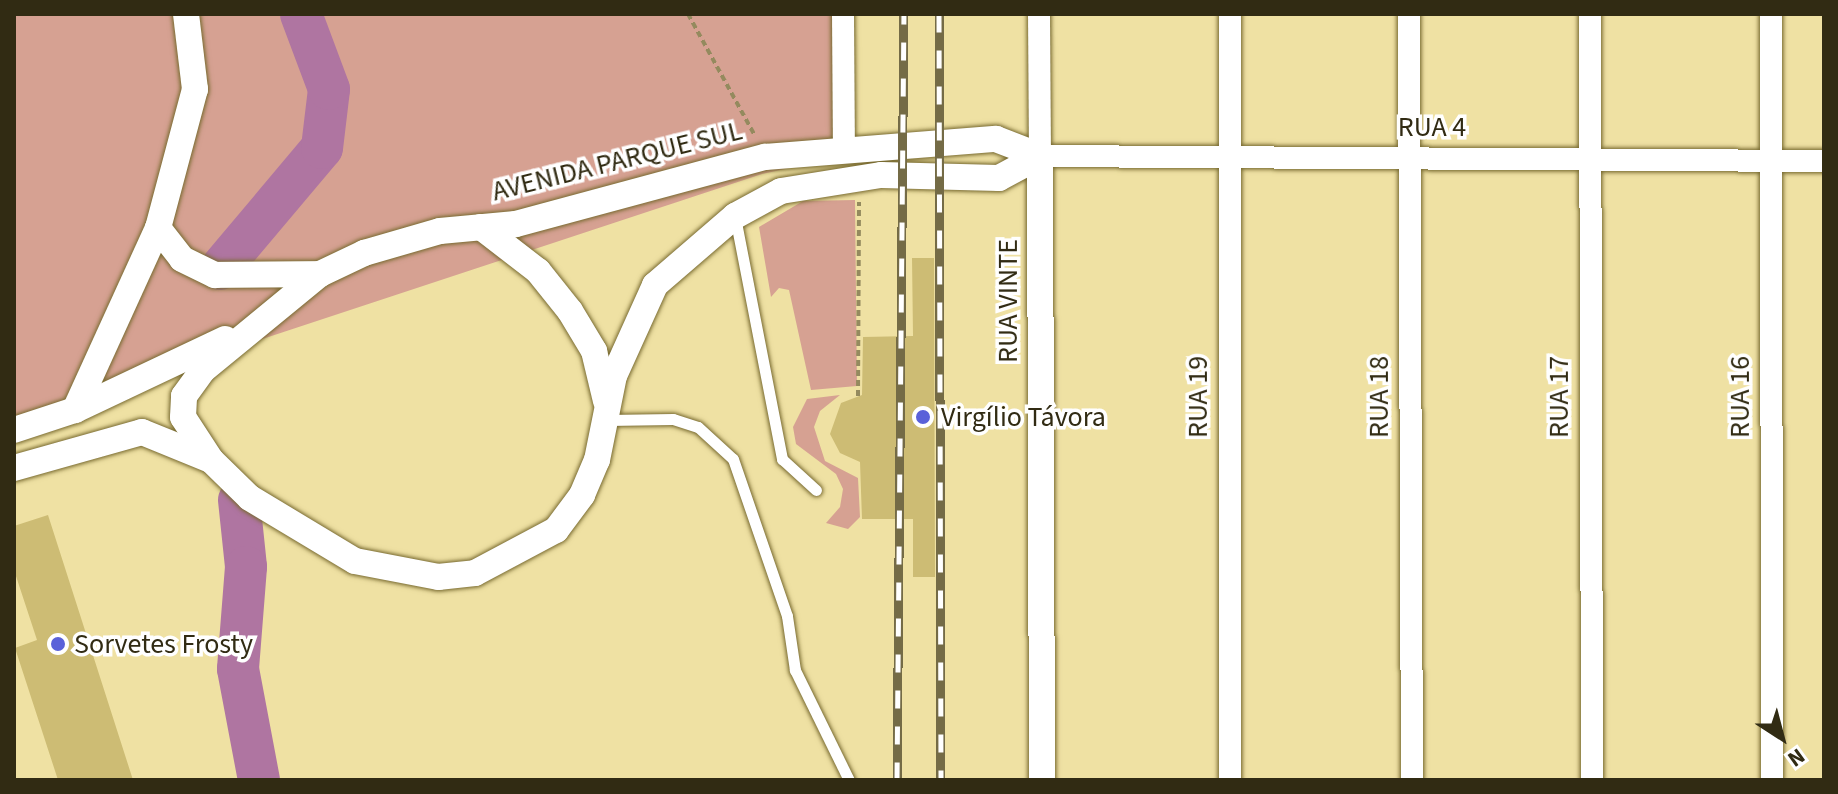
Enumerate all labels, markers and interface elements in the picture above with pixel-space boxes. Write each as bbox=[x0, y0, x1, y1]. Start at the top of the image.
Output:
street label: RUA 4 bbox=[1398, 110, 1466, 144]
street label: AVENIDA PARQUE SUL bbox=[488, 114, 746, 208]
street label: RUA VINTE bbox=[991, 239, 1025, 363]
street label: RUA 19 bbox=[1181, 356, 1215, 438]
street label: RUA 18 bbox=[1362, 356, 1396, 438]
street label: RUA 17 bbox=[1542, 356, 1576, 438]
street label: RUA 16 bbox=[1723, 356, 1757, 438]
place label: Virgílio Távora bbox=[941, 400, 1106, 434]
marker: Virgílio Távora bbox=[912, 406, 934, 428]
place label: Sorvetes Frosty bbox=[74, 627, 253, 661]
marker: Sorvetes Frosty bbox=[49, 635, 67, 653]
north arrow bbox=[1742, 698, 1822, 778]
text: N bbox=[1781, 740, 1811, 775]

